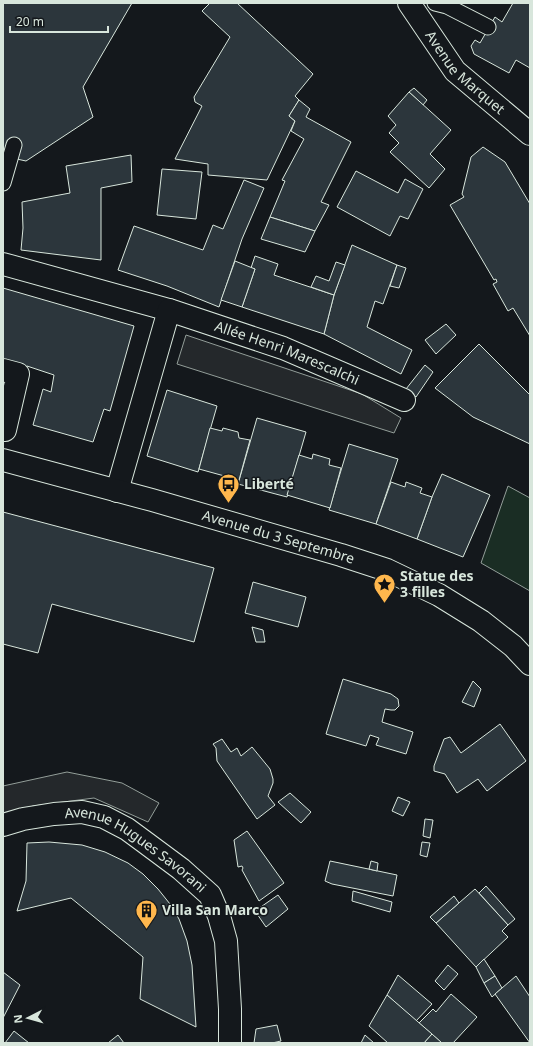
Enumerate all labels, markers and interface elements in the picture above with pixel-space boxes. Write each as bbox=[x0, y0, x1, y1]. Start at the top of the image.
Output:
scale bar bbox=[10, 8, 108, 34]
text: 20 m bbox=[16, 13, 44, 30]
street label: Avenue Marquet bbox=[421, 27, 509, 118]
street label: Allée Henri Marescalchi bbox=[213, 316, 363, 389]
bus stop icon: Liberté bbox=[215, 471, 241, 504]
place label: Liberté bbox=[244, 474, 294, 493]
street label: Avenue du 3 Septembre bbox=[200, 505, 357, 568]
place label: Statue des 3 filles bbox=[400, 566, 474, 601]
place icon: Statue des 3 filles bbox=[372, 571, 398, 604]
street label: Avenue Hugues Savorani bbox=[64, 802, 211, 896]
building icon: Villa San Marco bbox=[133, 897, 159, 930]
place label: Villa San Marco bbox=[162, 900, 268, 919]
north arrow bbox=[8, 998, 48, 1038]
text: N bbox=[10, 1014, 25, 1024]

